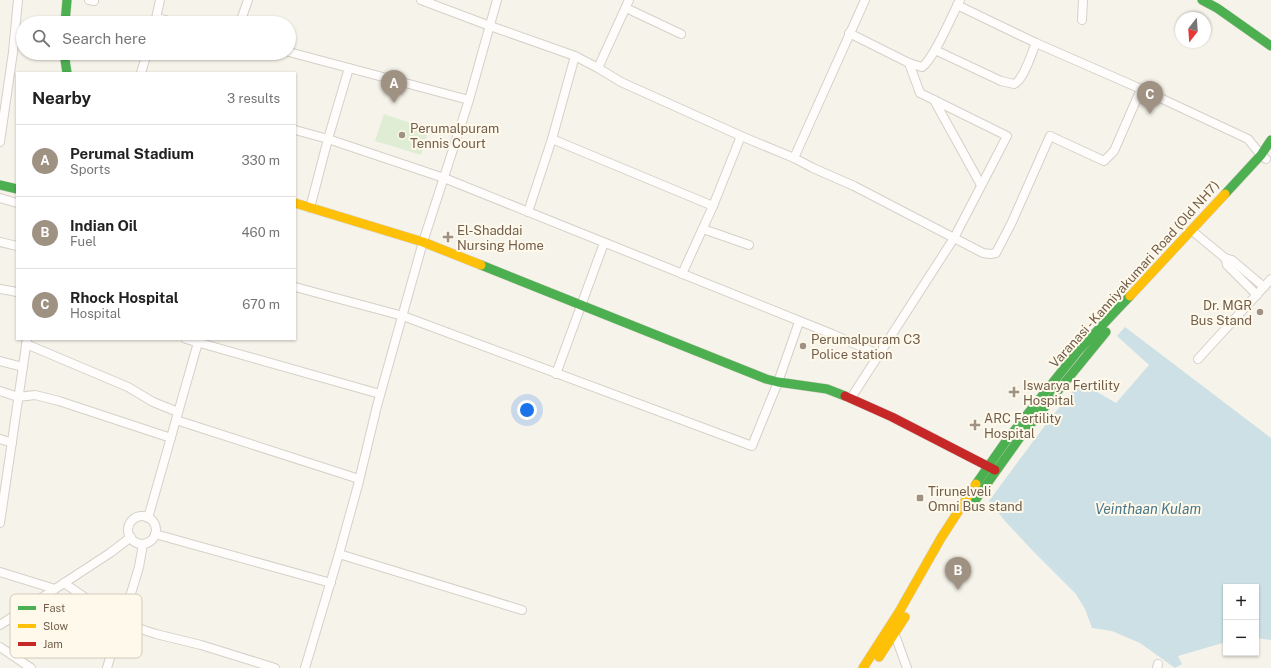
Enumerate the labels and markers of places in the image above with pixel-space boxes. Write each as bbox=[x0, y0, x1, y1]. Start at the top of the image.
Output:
pin: A bbox=[381, 70, 407, 103]
pin: C bbox=[1137, 81, 1163, 114]
place label: Perumalpuram Tennis Court bbox=[410, 121, 499, 151]
marker: Perumalpuram Tennis Court bbox=[397, 130, 407, 140]
place label: El-Shaddai Nursing Home bbox=[457, 223, 544, 253]
marker: El-Shaddai Nursing Home bbox=[442, 231, 454, 243]
place label: Dr. MGR Bus Stand bbox=[1190, 298, 1252, 328]
marker: Dr. MGR Bus Stand bbox=[1255, 307, 1265, 317]
place label: Perumalpuram C3 Police station bbox=[811, 332, 920, 362]
marker: Perumalpuram C3 Police station bbox=[798, 341, 808, 351]
place label: Iswarya Fertility Hospital bbox=[1023, 378, 1120, 408]
marker: Iswarya Fertility Hospital bbox=[1008, 386, 1020, 398]
place label: ARC Fertility Hospital bbox=[984, 411, 1061, 441]
marker: ARC Fertility Hospital bbox=[969, 419, 981, 431]
place label: Tirunelveli Omni Bus stand bbox=[928, 484, 1022, 514]
marker: Tirunelveli Omni Bus stand bbox=[915, 493, 925, 503]
pin: B bbox=[945, 557, 971, 590]

